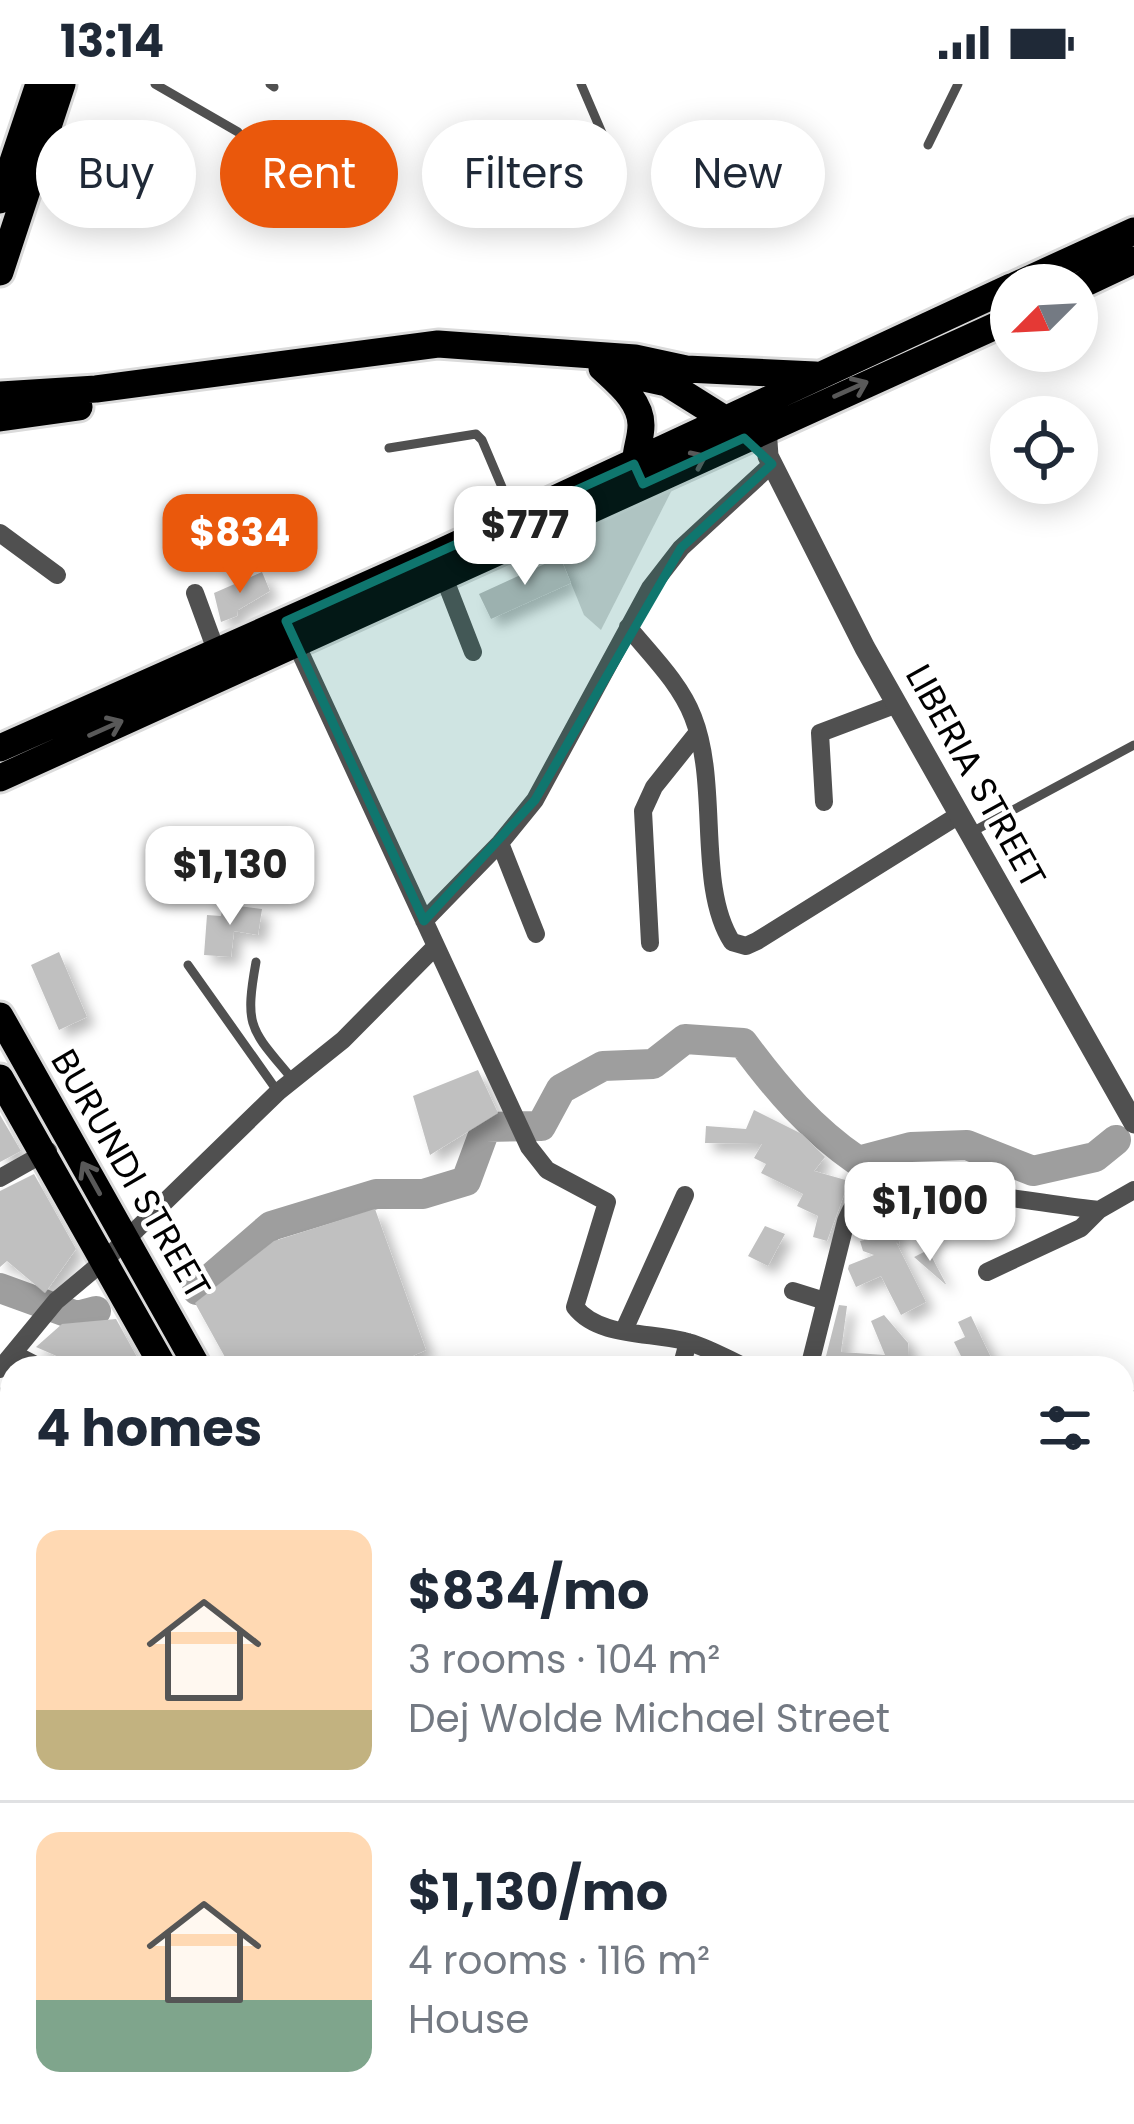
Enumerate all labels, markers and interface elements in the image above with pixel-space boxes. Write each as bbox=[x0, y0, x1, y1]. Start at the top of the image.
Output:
text: 13:14 bbox=[60, 10, 164, 73]
chip: Buy bbox=[36, 120, 196, 228]
chip: Rent bbox=[220, 120, 398, 228]
chip: Filters bbox=[422, 120, 627, 228]
chip: New bbox=[651, 120, 825, 228]
north arrow bbox=[990, 264, 1098, 372]
map controls bbox=[990, 264, 1098, 504]
one-way arrow bbox=[832, 377, 868, 399]
button: locate bbox=[990, 396, 1098, 504]
one-way arrow bbox=[671, 450, 707, 472]
pin: $777 bbox=[454, 486, 596, 588]
pin: $834 bbox=[169, 494, 311, 596]
text: $777 bbox=[481, 497, 569, 552]
text: $834 bbox=[190, 505, 290, 560]
street label: LIBERIA STREET bbox=[893, 655, 1059, 897]
one-way arrow bbox=[87, 716, 123, 738]
pin: $1,130 bbox=[132, 826, 328, 928]
text: $1,130 bbox=[172, 837, 288, 892]
street label: BURUNDI STREET bbox=[39, 1040, 223, 1308]
one-way arrow bbox=[79, 1161, 102, 1196]
pin: $1,100 bbox=[832, 1162, 1028, 1264]
text: $1,100 bbox=[871, 1173, 989, 1228]
text: 4 homes bbox=[36, 1392, 262, 1464]
icon: filters bbox=[1032, 1395, 1098, 1461]
text: $834/mo bbox=[408, 1555, 650, 1627]
icon: home bbox=[132, 1578, 276, 1722]
text: 3 rooms · 104 m² bbox=[408, 1632, 720, 1687]
text: Dej Wolde Michael Street bbox=[408, 1691, 890, 1746]
text: $1,130/mo bbox=[408, 1856, 668, 1928]
icon: home bbox=[132, 1880, 276, 2024]
text: 4 rooms · 116 m² bbox=[408, 1933, 710, 1988]
text: House bbox=[408, 1992, 529, 2047]

